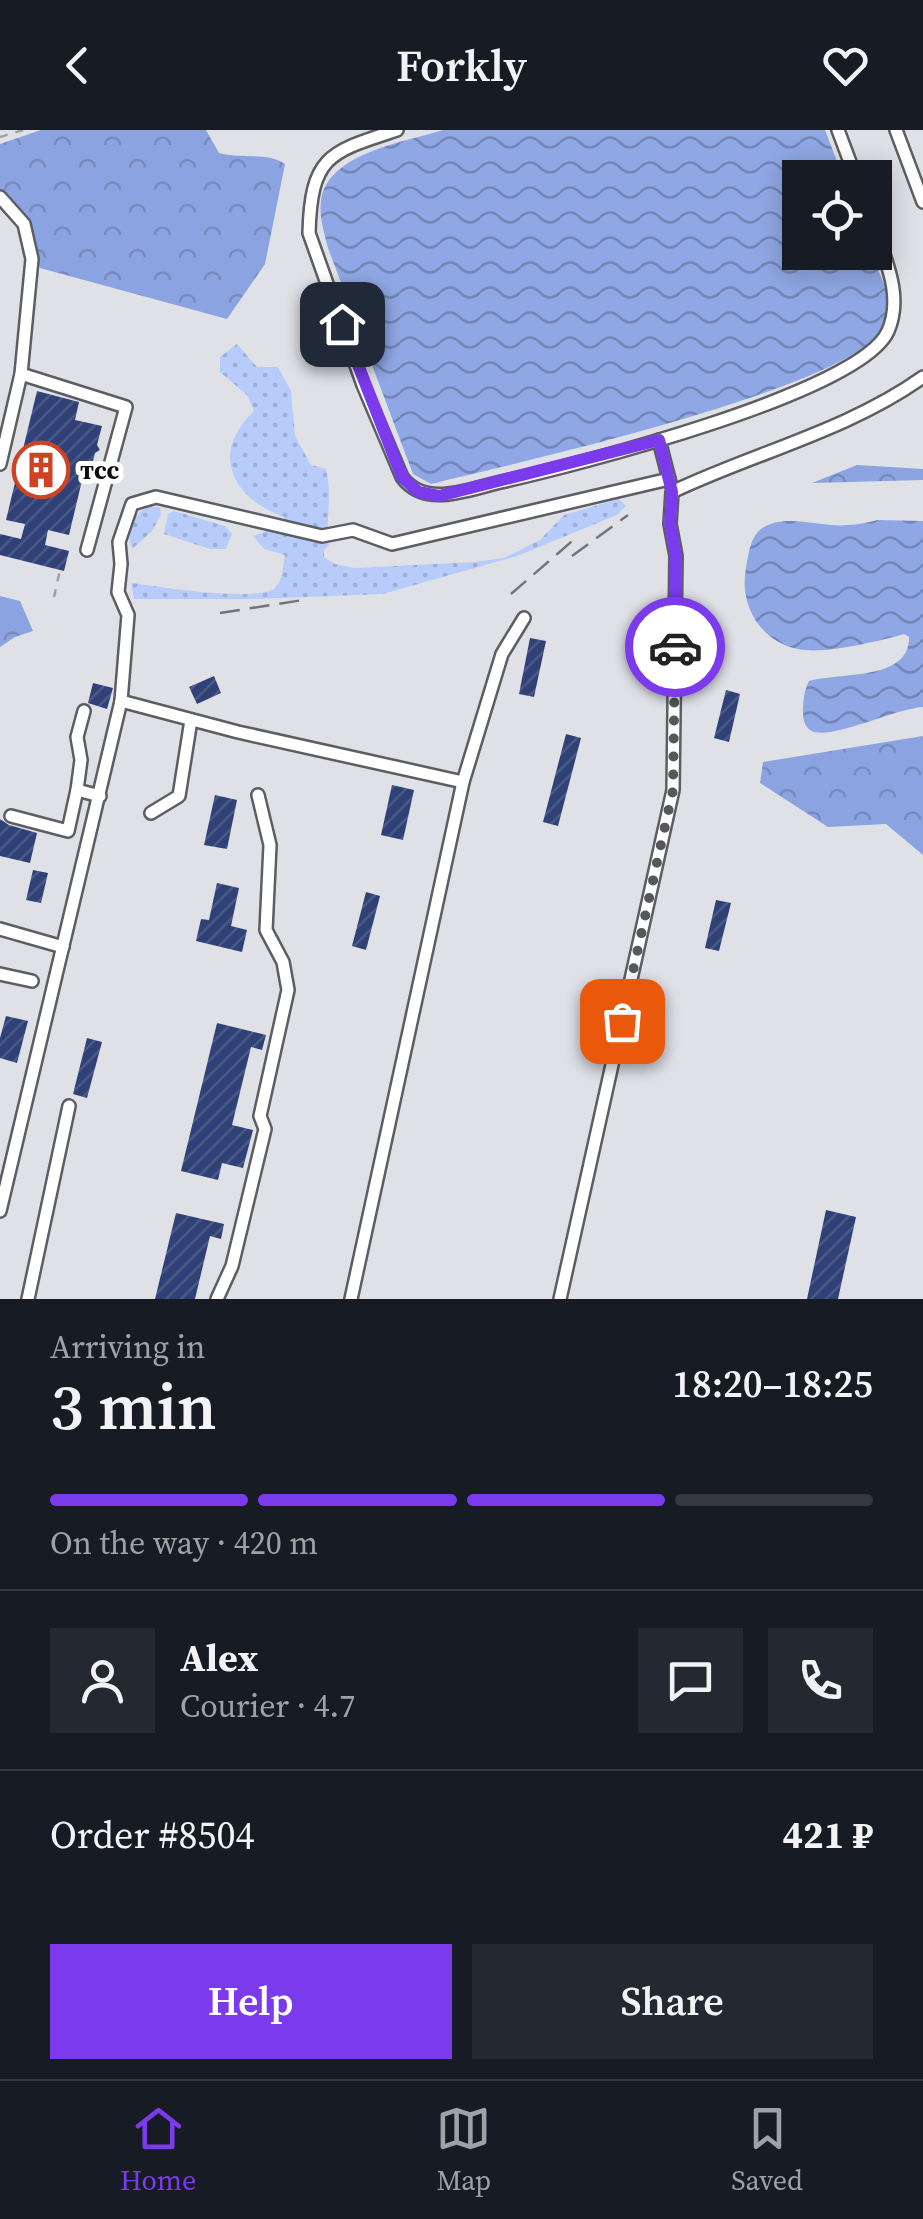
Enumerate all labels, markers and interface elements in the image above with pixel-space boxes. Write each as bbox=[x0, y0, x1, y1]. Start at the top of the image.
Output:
text: Forkly bbox=[396, 34, 527, 96]
icon: back bbox=[50, 38, 105, 93]
icon: heart bbox=[818, 38, 873, 93]
map controls bbox=[782, 160, 892, 270]
button: locate bbox=[782, 160, 892, 270]
pin bbox=[300, 282, 385, 367]
icon: home bbox=[315, 297, 370, 352]
building icon: тсс bbox=[11, 440, 71, 500]
place label: тсс bbox=[80, 453, 120, 487]
courier bbox=[625, 597, 725, 697]
icon: car bbox=[648, 620, 703, 675]
pin bbox=[580, 979, 665, 1064]
icon: bag bbox=[595, 994, 650, 1049]
text: Arriving in bbox=[50, 1325, 205, 1369]
text: 18:20–18:25 bbox=[672, 1358, 873, 1410]
text: 3 min bbox=[50, 1362, 217, 1451]
text: On the way · 420 m bbox=[50, 1521, 318, 1565]
button: person bbox=[50, 1628, 155, 1733]
button: chat bbox=[638, 1628, 743, 1733]
button: phone bbox=[768, 1628, 873, 1733]
text: Alex bbox=[180, 1632, 258, 1684]
text: Courier · 4.7 bbox=[180, 1684, 355, 1728]
text: Order #8504 bbox=[50, 1809, 254, 1861]
text: 421 ₽ bbox=[782, 1809, 873, 1861]
button: Help bbox=[50, 1944, 452, 2059]
button: Share bbox=[472, 1944, 873, 2059]
tab: Home bbox=[120, 2101, 196, 2199]
tab: Map bbox=[436, 2101, 491, 2199]
tab: Saved bbox=[731, 2101, 803, 2199]

